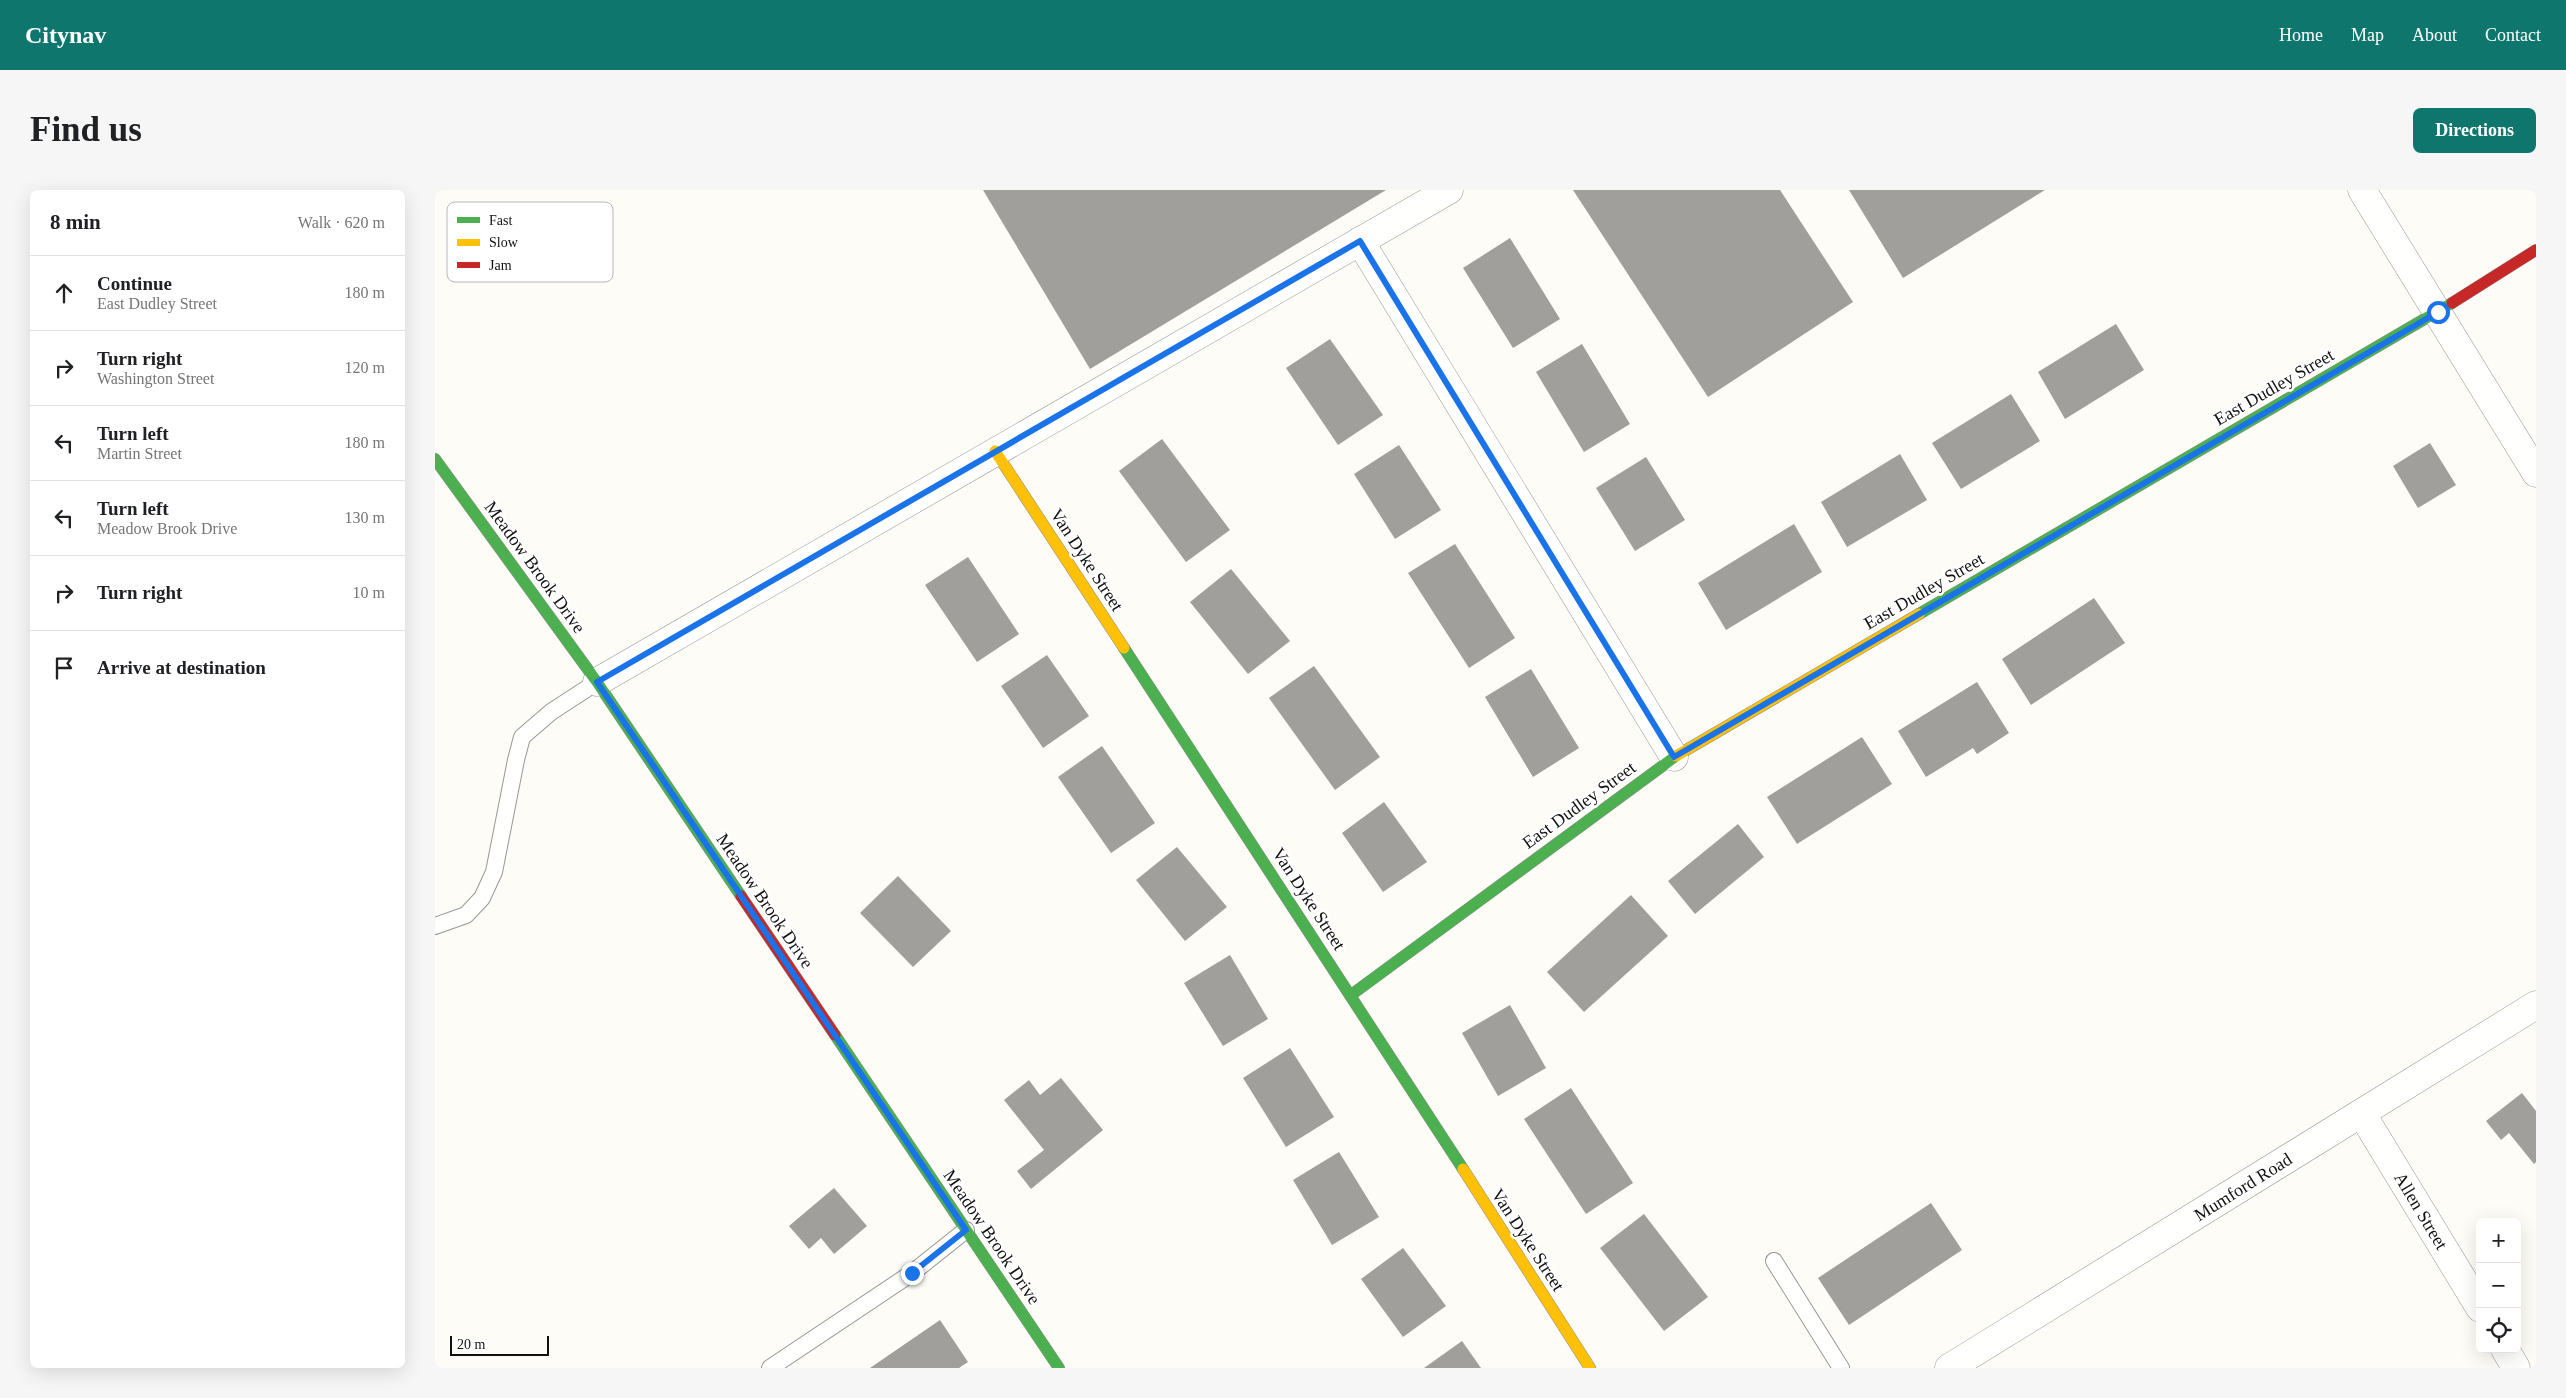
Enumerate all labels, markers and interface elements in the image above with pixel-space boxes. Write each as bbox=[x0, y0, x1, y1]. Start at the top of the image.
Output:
text: Citynav bbox=[25, 22, 106, 48]
text: Home bbox=[2279, 25, 2323, 45]
text: Map bbox=[2351, 25, 2384, 45]
text: About bbox=[2412, 25, 2457, 45]
text: Contact bbox=[2485, 25, 2541, 45]
button: Directions bbox=[2413, 108, 2536, 153]
text: Find us bbox=[30, 110, 142, 149]
legend bbox=[447, 202, 613, 282]
text: 8 min bbox=[50, 210, 101, 234]
text: Fast bbox=[489, 213, 512, 228]
text: Walk · 620 m bbox=[298, 214, 385, 231]
text: Slow bbox=[489, 235, 519, 250]
text: Jam bbox=[489, 258, 512, 273]
text: Continue bbox=[97, 273, 172, 294]
icon: ahead bbox=[50, 279, 78, 307]
text: 180 m bbox=[345, 284, 385, 301]
text: East Dudley Street bbox=[97, 295, 217, 312]
route start bbox=[2427, 301, 2450, 324]
street label: East Dudley Street bbox=[2211, 345, 2337, 429]
text: Turn right bbox=[97, 348, 182, 369]
icon: right bbox=[50, 354, 78, 382]
text: 120 m bbox=[345, 359, 385, 376]
text: Washington Street bbox=[97, 370, 214, 387]
text: Turn left bbox=[97, 423, 169, 444]
icon: left bbox=[50, 429, 78, 457]
text: 180 m bbox=[345, 434, 385, 451]
text: Martin Street bbox=[97, 445, 182, 462]
street label: Meadow Brook Drive bbox=[480, 497, 590, 637]
text: Turn left bbox=[97, 498, 169, 519]
icon: left bbox=[50, 504, 78, 532]
street label: Van Dyke Street bbox=[1046, 505, 1128, 615]
text: 130 m bbox=[345, 509, 385, 526]
text: Meadow Brook Drive bbox=[97, 520, 237, 537]
street label: East Dudley Street bbox=[1861, 549, 1987, 633]
icon: right bbox=[50, 579, 78, 607]
text: Turn right bbox=[97, 582, 182, 603]
text: 10 m bbox=[353, 584, 385, 601]
icon: arrive bbox=[50, 654, 78, 682]
text: Arrive at destination bbox=[97, 657, 266, 678]
street label: East Dudley Street bbox=[1519, 757, 1639, 853]
street label: Meadow Brook Drive bbox=[713, 830, 817, 972]
street label: Van Dyke Street bbox=[1268, 844, 1350, 954]
street label: Mumford Road bbox=[2190, 1149, 2296, 1225]
street label: Meadow Brook Drive bbox=[940, 1166, 1044, 1308]
street label: Allen Street bbox=[2390, 1169, 2452, 1253]
street label: Van Dyke Street bbox=[1487, 1185, 1569, 1295]
map controls bbox=[2476, 1218, 2521, 1353]
button: + bbox=[2476, 1218, 2521, 1263]
route end bbox=[901, 1262, 924, 1285]
button: − bbox=[2476, 1263, 2521, 1308]
button: locate bbox=[2476, 1308, 2521, 1353]
scale bar bbox=[450, 1333, 549, 1356]
text: 20 m bbox=[457, 1337, 485, 1352]

